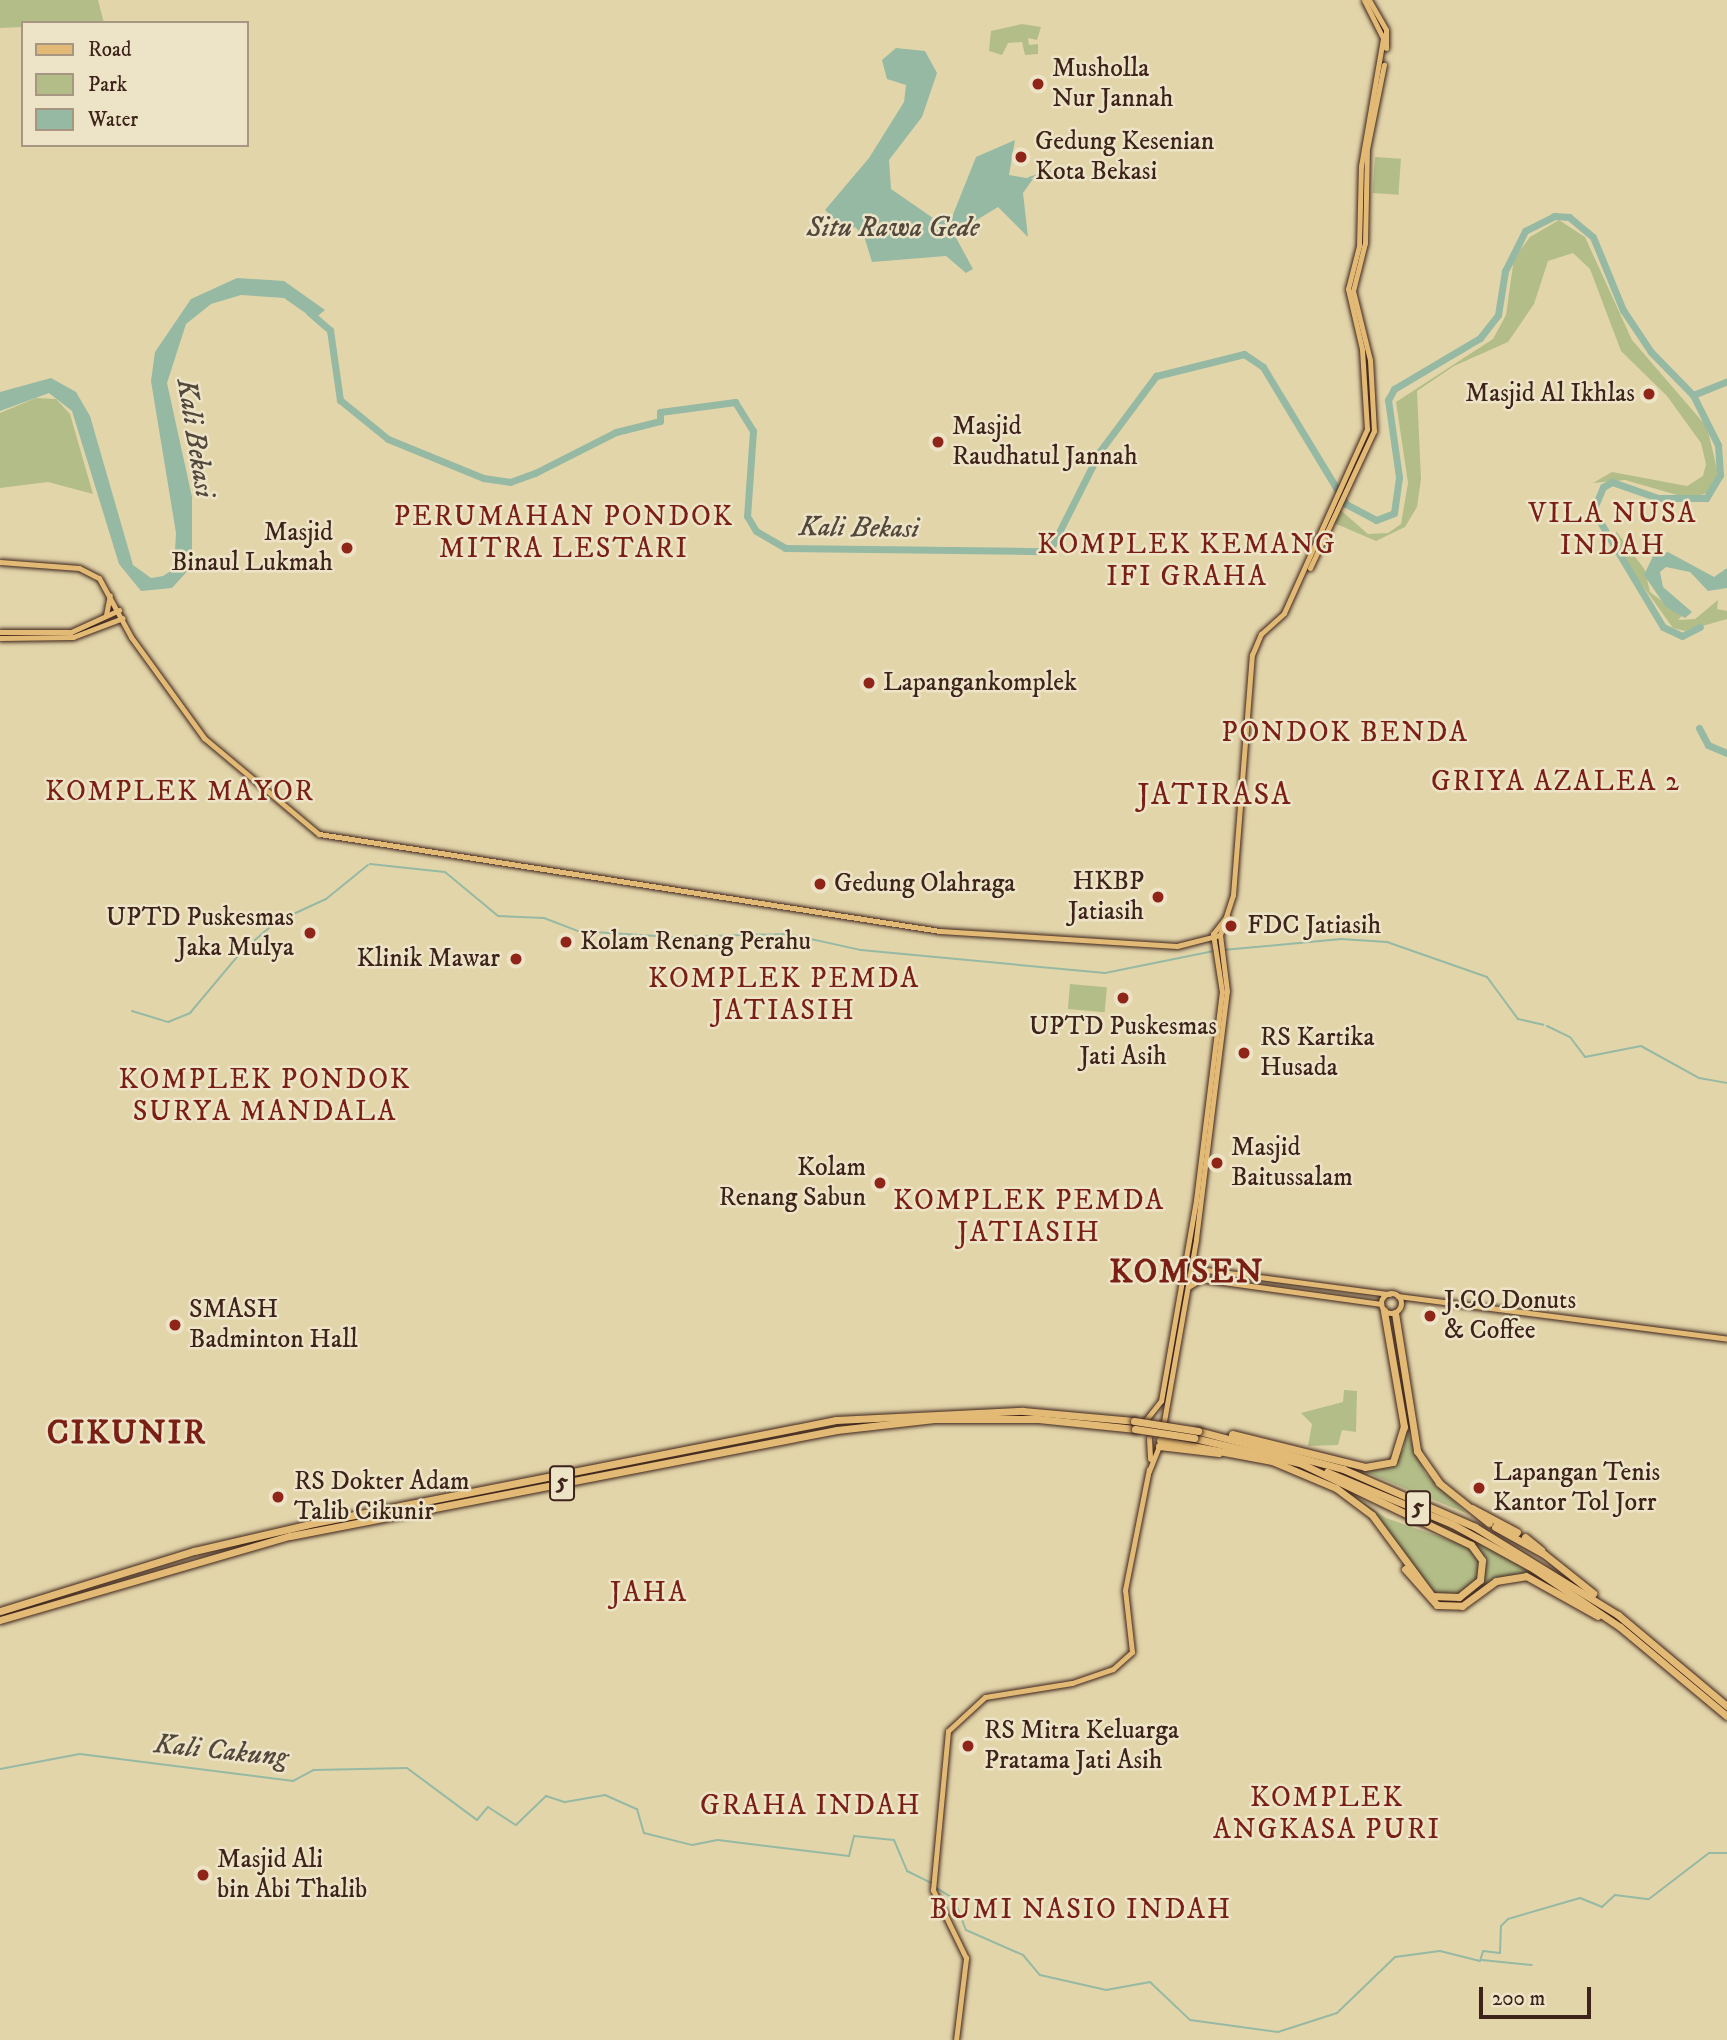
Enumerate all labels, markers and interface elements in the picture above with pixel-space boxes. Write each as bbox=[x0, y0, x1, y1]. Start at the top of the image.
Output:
legend bbox=[21, 21, 248, 147]
text: Road bbox=[88, 37, 132, 63]
place label: Musholla Nur Jannah bbox=[1052, 53, 1173, 114]
text: Park bbox=[88, 72, 127, 98]
marker: Musholla Nur Jannah bbox=[1030, 76, 1046, 92]
text: Water bbox=[88, 107, 138, 133]
place label: Gedung Kesenian Kota Bekasi bbox=[1035, 126, 1214, 188]
marker: Gedung Kesenian Kota Bekasi bbox=[1013, 149, 1029, 165]
water label: Situ Rawa Gede bbox=[807, 211, 979, 245]
water label: Kali Bekasi bbox=[169, 376, 221, 500]
place label: Masjid Al Ikhlas bbox=[1465, 378, 1635, 410]
marker: Masjid Al Ikhlas bbox=[1641, 386, 1657, 402]
place label: Masjid Raudhatul Jannah bbox=[952, 411, 1138, 472]
marker: Masjid Raudhatul Jannah bbox=[930, 434, 946, 450]
district label: VILA NUSA INDAH bbox=[1530, 497, 1696, 563]
district label: PERUMAHAN PONDOK MITRA LESTARI bbox=[396, 500, 732, 566]
water label: Kali Bekasi bbox=[799, 510, 919, 546]
place label: Masjid Binaul Lukmah bbox=[171, 517, 333, 578]
district label: KOMPLEK KEMANG IFI GRAHA bbox=[1039, 528, 1335, 594]
marker: Masjid Binaul Lukmah bbox=[339, 540, 355, 556]
place label: Lapangankomplek bbox=[883, 667, 1077, 699]
marker: Lapangankomplek bbox=[861, 675, 877, 691]
district label: PONDOK BENDA bbox=[1223, 716, 1467, 750]
district label: GRIYA AZALEA 2 bbox=[1433, 765, 1679, 799]
district label: KOMPLEK MAYOR bbox=[47, 775, 313, 809]
district label: JATIRASA bbox=[1139, 778, 1291, 814]
place label: HKBP Jatiasih bbox=[1068, 866, 1144, 928]
place label: Gedung Olahraga bbox=[834, 868, 1015, 900]
marker: Gedung Olahraga bbox=[812, 876, 828, 892]
marker: HKBP Jatiasih bbox=[1150, 889, 1166, 905]
place label: UPTD Puskesmas Jaka Mulya bbox=[106, 902, 294, 964]
place label: FDC Jatiasih bbox=[1247, 910, 1381, 942]
marker: FDC Jatiasih bbox=[1221, 916, 1241, 936]
marker: UPTD Puskesmas Jaka Mulya bbox=[300, 923, 320, 943]
place label: Kolam Renang Perahu bbox=[580, 926, 811, 958]
marker: Kolam Renang Perahu bbox=[558, 934, 574, 950]
place label: Klinik Mawar bbox=[356, 943, 500, 975]
marker: Klinik Mawar bbox=[506, 949, 526, 969]
district label: KOMPLEK PEMDA JATIASIH bbox=[650, 962, 918, 1028]
marker: UPTD Puskesmas Jati Asih bbox=[1113, 988, 1133, 1008]
place label: UPTD Puskesmas Jati Asih bbox=[1029, 1011, 1217, 1072]
place label: RS Kartika Husada bbox=[1260, 1022, 1374, 1084]
marker: RS Kartika Husada bbox=[1234, 1043, 1254, 1063]
district label: KOMPLEK PONDOK SURYA MANDALA bbox=[120, 1063, 410, 1129]
place label: Masjid Baitussalam bbox=[1231, 1132, 1353, 1194]
place label: Kolam Renang Sabun bbox=[719, 1152, 866, 1214]
marker: Masjid Baitussalam bbox=[1209, 1155, 1225, 1171]
marker: Kolam Renang Sabun bbox=[872, 1175, 888, 1191]
district label: KOMPLEK PEMDA JATIASIH bbox=[895, 1184, 1163, 1250]
district label: KOMSEN bbox=[1110, 1253, 1264, 1293]
place label: J.CO Donuts & Coffee bbox=[1444, 1285, 1576, 1346]
place label: SMASH Badminton Hall bbox=[189, 1294, 358, 1356]
marker: J.CO Donuts & Coffee bbox=[1422, 1308, 1438, 1324]
marker: SMASH Badminton Hall bbox=[167, 1317, 183, 1333]
district label: CIKUNIR bbox=[48, 1414, 206, 1454]
place label: Lapangan Tenis Kantor Tol Jorr bbox=[1493, 1457, 1660, 1518]
road number: 5 bbox=[548, 1462, 576, 1504]
place label: RS Dokter Adam Talib Cikunir bbox=[294, 1466, 470, 1528]
marker: Lapangan Tenis Kantor Tol Jorr bbox=[1471, 1480, 1487, 1496]
marker: RS Dokter Adam Talib Cikunir bbox=[268, 1487, 288, 1507]
road number: 5 bbox=[1404, 1488, 1432, 1528]
district label: JAHA bbox=[611, 1576, 687, 1610]
place label: RS Mitra Keluarga Pratama Jati Asih bbox=[984, 1715, 1179, 1776]
water label: Kali Cakung bbox=[153, 1727, 289, 1775]
marker: RS Mitra Keluarga Pratama Jati Asih bbox=[958, 1736, 978, 1756]
district label: KOMPLEK ANGKASA PURI bbox=[1214, 1781, 1440, 1847]
district label: GRAHA INDAH bbox=[701, 1789, 921, 1823]
place label: Masjid Ali bin Abi Thalib bbox=[217, 1844, 367, 1906]
marker: Masjid Ali bin Abi Thalib bbox=[195, 1867, 211, 1883]
district label: BUMI NASIO INDAH bbox=[932, 1893, 1230, 1927]
scale bar bbox=[1482, 1974, 1594, 2018]
text: 200 m bbox=[1492, 1986, 1545, 2012]

